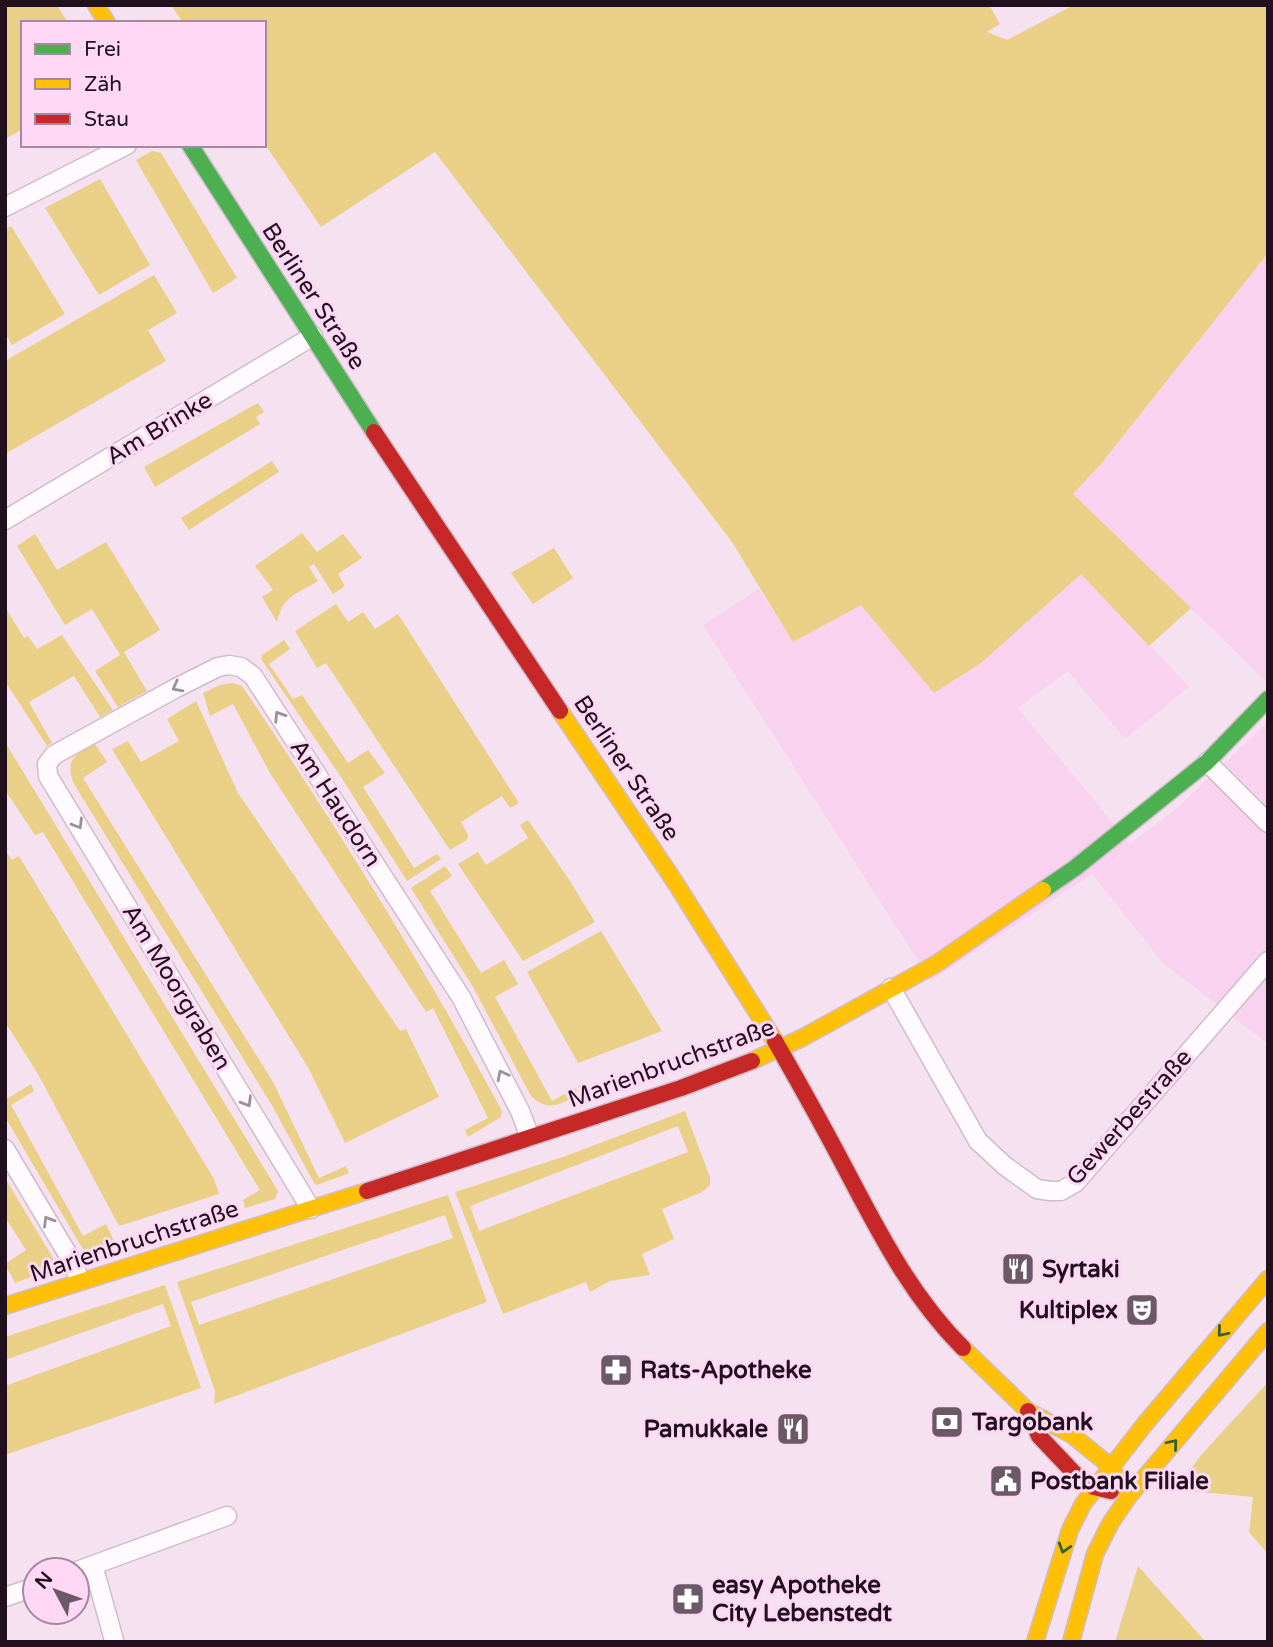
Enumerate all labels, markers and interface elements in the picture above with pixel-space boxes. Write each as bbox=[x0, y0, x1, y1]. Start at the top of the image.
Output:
legend bbox=[21, 21, 266, 147]
text: Frei bbox=[84, 37, 121, 62]
text: Zäh bbox=[84, 72, 122, 97]
text: Stau bbox=[84, 107, 129, 132]
street label: Berliner Straße bbox=[255, 217, 372, 375]
street label: Am Brinke bbox=[101, 385, 218, 471]
one-way arrow bbox=[172, 679, 185, 692]
street label: Berliner Straße bbox=[567, 690, 686, 847]
one-way arrow bbox=[274, 710, 287, 723]
street label: Am Haudorn bbox=[284, 734, 387, 872]
one-way arrow bbox=[69, 817, 82, 830]
street label: Am Moorgraben bbox=[116, 899, 237, 1075]
street label: Marienbruchstraße bbox=[564, 1013, 778, 1114]
street label: Gewerbestraße bbox=[1061, 1043, 1198, 1191]
one-way arrow bbox=[496, 1070, 510, 1082]
one-way arrow bbox=[238, 1095, 251, 1108]
street label: Marienbruchstraße bbox=[26, 1194, 242, 1289]
one-way arrow bbox=[43, 1215, 56, 1228]
restaurant icon: Syrtaki bbox=[999, 1250, 1037, 1288]
place label: Syrtaki bbox=[1042, 1255, 1120, 1284]
theatre icon: Kultiplex bbox=[1123, 1291, 1161, 1329]
place label: Kultiplex bbox=[1019, 1296, 1118, 1325]
one-way arrow bbox=[1218, 1324, 1230, 1337]
pharmacy icon: Rats-Apotheke bbox=[597, 1351, 635, 1389]
place label: Rats-Apotheke bbox=[640, 1356, 812, 1385]
bank icon: Targobank bbox=[928, 1403, 966, 1441]
place label: Targobank bbox=[971, 1408, 1093, 1437]
restaurant icon: Pamukkale bbox=[774, 1410, 812, 1448]
place label: Pamukkale bbox=[643, 1415, 768, 1444]
one-way arrow bbox=[1164, 1439, 1177, 1451]
public building icon: Postbank Filiale bbox=[987, 1462, 1025, 1500]
place label: Postbank Filiale bbox=[1030, 1467, 1209, 1496]
one-way arrow bbox=[1058, 1542, 1073, 1554]
north arrow bbox=[21, 1556, 91, 1626]
text: N bbox=[31, 1568, 57, 1593]
place label: easy Apotheke City Lebenstedt bbox=[712, 1571, 893, 1628]
pharmacy icon: easy Apotheke City Lebenstedt bbox=[669, 1580, 707, 1618]

